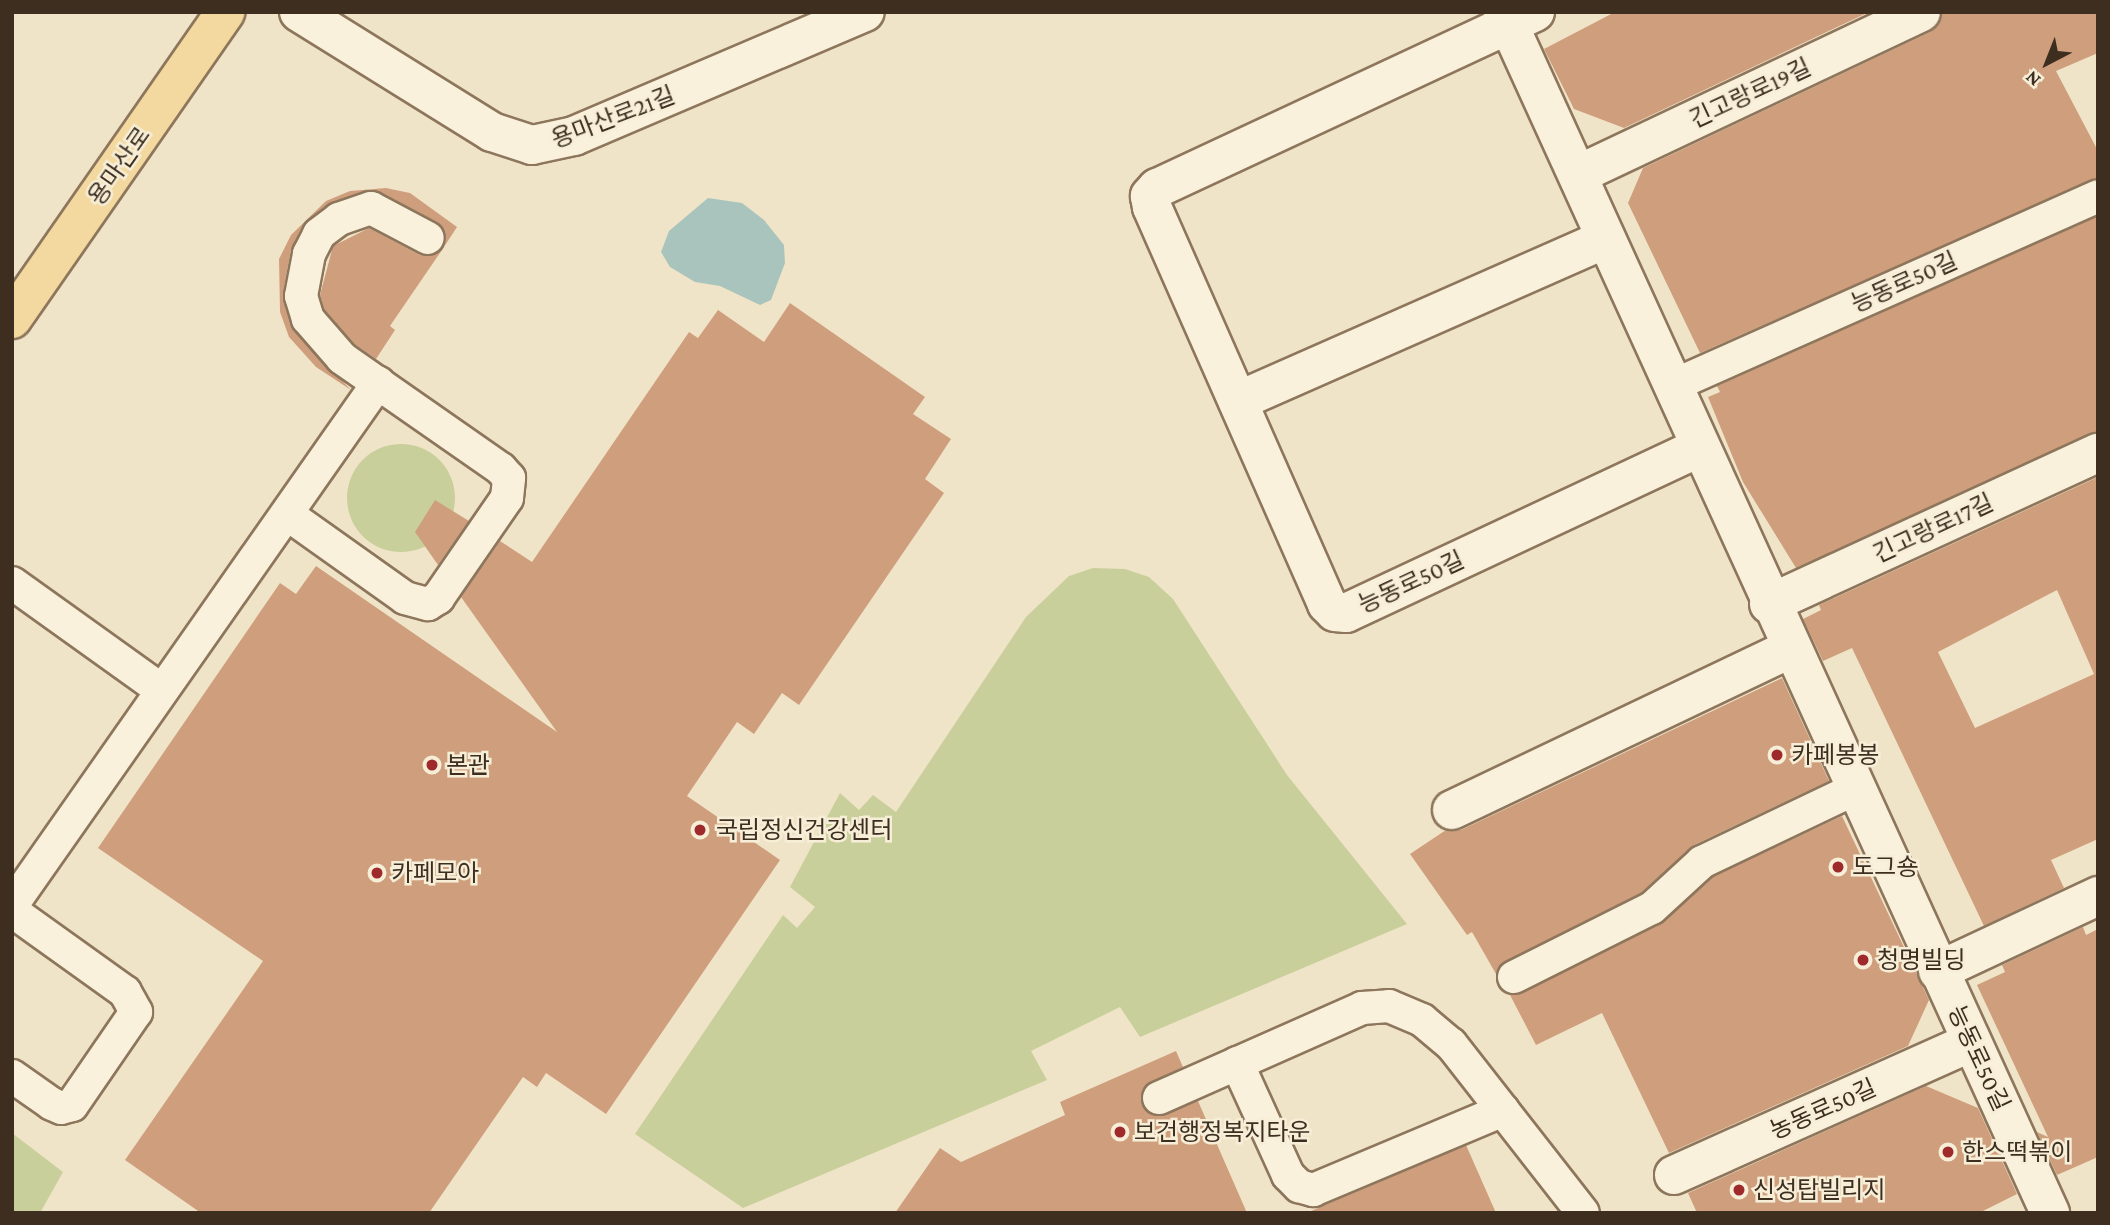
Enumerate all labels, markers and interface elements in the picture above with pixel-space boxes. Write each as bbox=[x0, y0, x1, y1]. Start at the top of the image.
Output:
north arrow bbox=[2012, 28, 2082, 98]
street label: 긴고랑로19길 bbox=[1685, 52, 1815, 134]
text: N bbox=[2021, 67, 2044, 91]
street label: 용마산로21길 bbox=[547, 80, 679, 154]
street label: 용마산로 bbox=[82, 122, 156, 210]
street label: 능동로50길 bbox=[1846, 246, 1962, 318]
street label: 긴고랑로17길 bbox=[1868, 488, 1998, 568]
street label: 능동로50길 bbox=[1354, 545, 1468, 619]
place label: 카페봉봉 bbox=[1791, 741, 1879, 769]
marker: 카페봉봉 bbox=[1769, 747, 1785, 763]
place label: 본관 bbox=[446, 751, 490, 779]
marker: 본관 bbox=[424, 757, 440, 773]
place label: 국립정신건강센터 bbox=[716, 816, 893, 844]
marker: 국립정신건강센터 bbox=[690, 820, 710, 840]
place label: 도그숑 bbox=[1852, 853, 1918, 881]
place label: 카페모아 bbox=[391, 859, 479, 887]
marker: 도그숑 bbox=[1830, 859, 1846, 875]
marker: 카페모아 bbox=[369, 865, 385, 881]
place label: 청명빌딩 bbox=[1877, 946, 1965, 974]
marker: 청명빌딩 bbox=[1855, 952, 1871, 968]
street label: 능동로50길 bbox=[1942, 1001, 2016, 1115]
street label: 농동로50길 bbox=[1765, 1073, 1881, 1145]
place label: 보건행정복지타운 bbox=[1134, 1118, 1311, 1146]
marker: 보건행정복지타운 bbox=[1112, 1124, 1128, 1140]
place label: 한스떡볶이 bbox=[1962, 1138, 2072, 1166]
marker: 한스떡볶이 bbox=[1940, 1144, 1956, 1160]
place label: 신성탑빌리지 bbox=[1753, 1176, 1885, 1204]
marker: 신성탑빌리지 bbox=[1731, 1182, 1747, 1198]

